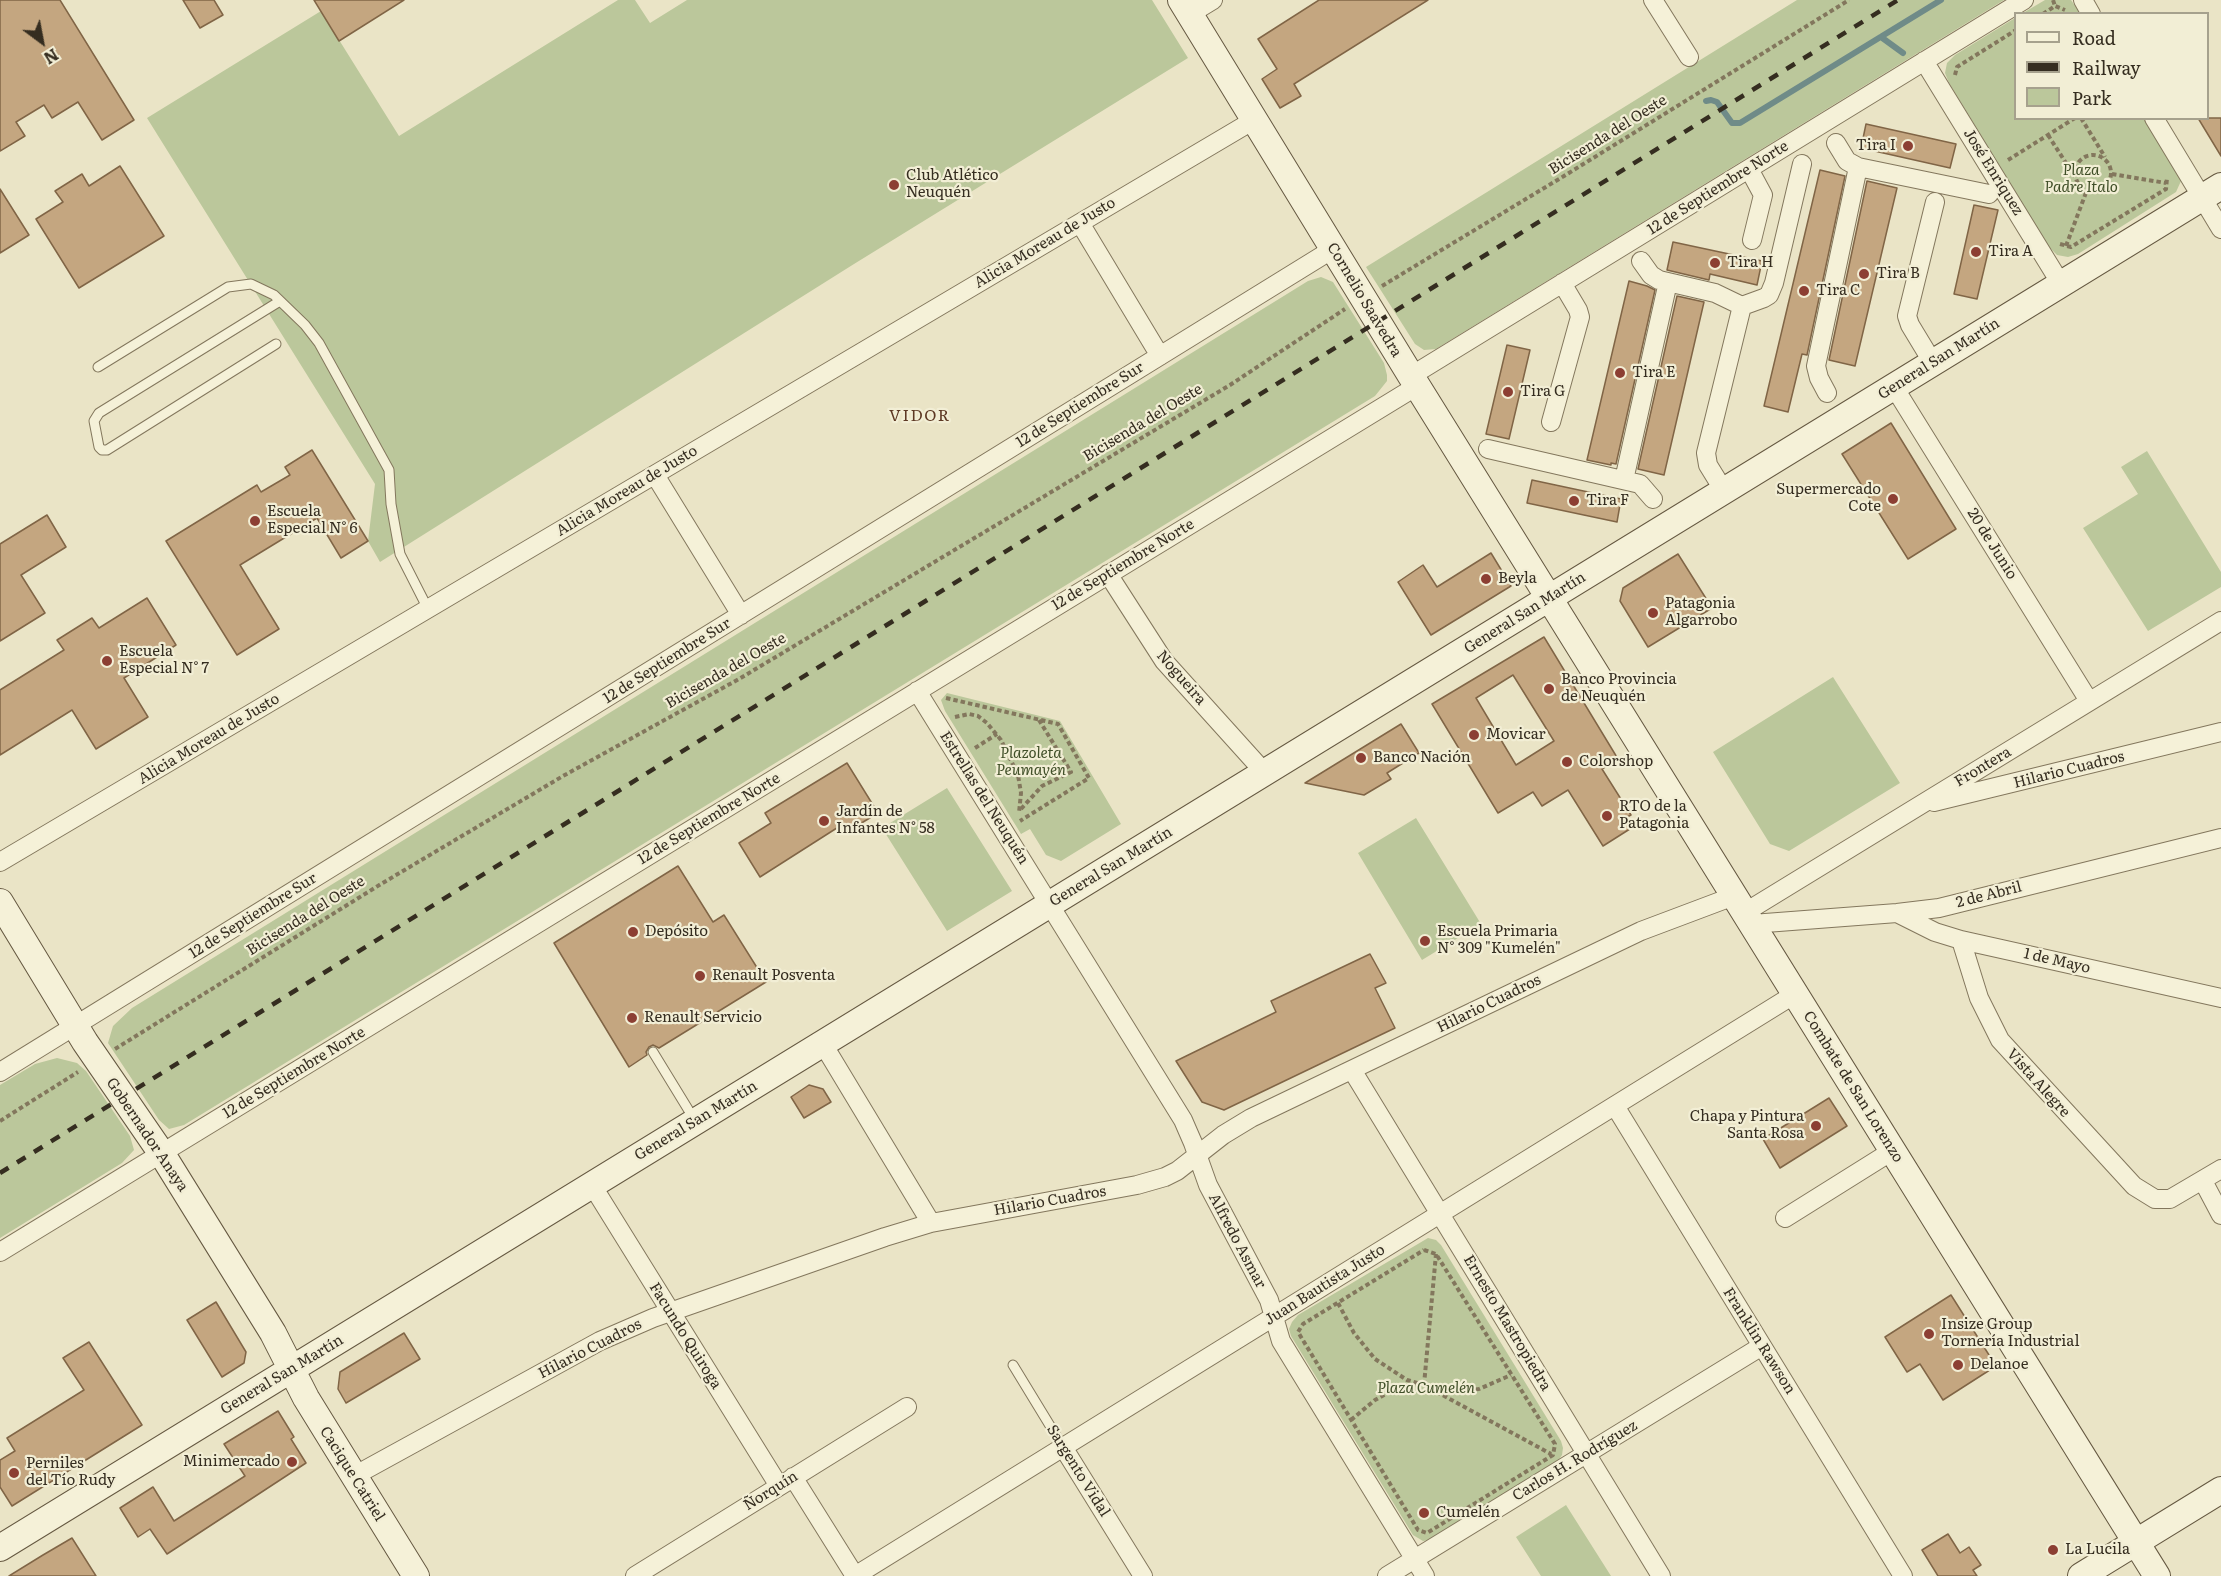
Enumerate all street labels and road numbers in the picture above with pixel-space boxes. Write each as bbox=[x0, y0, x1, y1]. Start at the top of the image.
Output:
street label: Bicisenda del Oeste bbox=[1546, 91, 1670, 179]
street label: José Enriquez bbox=[1959, 125, 2027, 219]
street label: 12 de Septiembre Norte bbox=[1644, 137, 1792, 239]
street label: Alicia Moreau de Justo bbox=[971, 194, 1119, 292]
street label: Cornelio Saavedra bbox=[1323, 239, 1405, 361]
street label: General San Martín bbox=[1875, 314, 2003, 404]
street label: 12 de Septiembre Sur bbox=[1013, 358, 1147, 452]
street label: Bicisenda del Oeste bbox=[1080, 380, 1206, 466]
street label: Alicia Moreau de Justo bbox=[553, 442, 701, 540]
street label: 20 de Junio bbox=[1963, 505, 2021, 583]
street label: 12 de Septiembre Norte bbox=[1049, 515, 1197, 615]
street label: General San Martín bbox=[1461, 568, 1589, 658]
street label: 12 de Septiembre Sur bbox=[600, 614, 734, 708]
street label: Bicisenda del Oeste bbox=[663, 629, 789, 713]
street label: Nogueira bbox=[1152, 647, 1210, 709]
street label: Alicia Moreau de Justo bbox=[135, 690, 283, 788]
street label: Estrellas del Neuquén bbox=[936, 728, 1032, 868]
street label: Frontera bbox=[1951, 743, 2015, 791]
street label: Hilario Cuadros bbox=[2012, 748, 2126, 792]
street label: 12 de Septiembre Norte bbox=[635, 769, 783, 869]
street label: General San Martín bbox=[1046, 823, 1176, 911]
street label: 12 de Septiembre Sur bbox=[186, 869, 320, 963]
street label: Bicisenda del Oeste bbox=[244, 872, 368, 960]
street label: 2 de Abril bbox=[1954, 878, 2024, 912]
street label: 1 de Mayo bbox=[2022, 945, 2092, 977]
street label: Hilario Cuadros bbox=[1434, 971, 1544, 1037]
street label: Combate de San Lorenzo bbox=[1799, 1008, 1907, 1166]
street label: 12 de Septiembre Norte bbox=[220, 1023, 368, 1123]
street label: Vista Alegre bbox=[2002, 1045, 2074, 1121]
street label: Gobernador Anaya bbox=[102, 1075, 192, 1195]
street label: General San Martín bbox=[631, 1077, 761, 1165]
street label: Hilario Cuadros bbox=[993, 1182, 1107, 1220]
street label: Alfredo Asmar bbox=[1204, 1191, 1270, 1291]
street label: Juan Bautista Justo bbox=[1262, 1241, 1388, 1329]
street label: Ernesto Mastropiedra bbox=[1459, 1252, 1555, 1394]
street label: Facundo Quiroga bbox=[645, 1279, 725, 1393]
street label: Franklin Rawson bbox=[1719, 1284, 1799, 1398]
street label: Hilario Cuadros bbox=[535, 1315, 645, 1383]
street label: General San Martín bbox=[217, 1331, 347, 1419]
street label: Carlos H. Rodríguez bbox=[1509, 1417, 1641, 1505]
street label: Sargento Vidal bbox=[1043, 1422, 1113, 1520]
street label: Cacique Catriel bbox=[316, 1423, 388, 1525]
street label: Ñorquín bbox=[741, 1467, 801, 1515]

